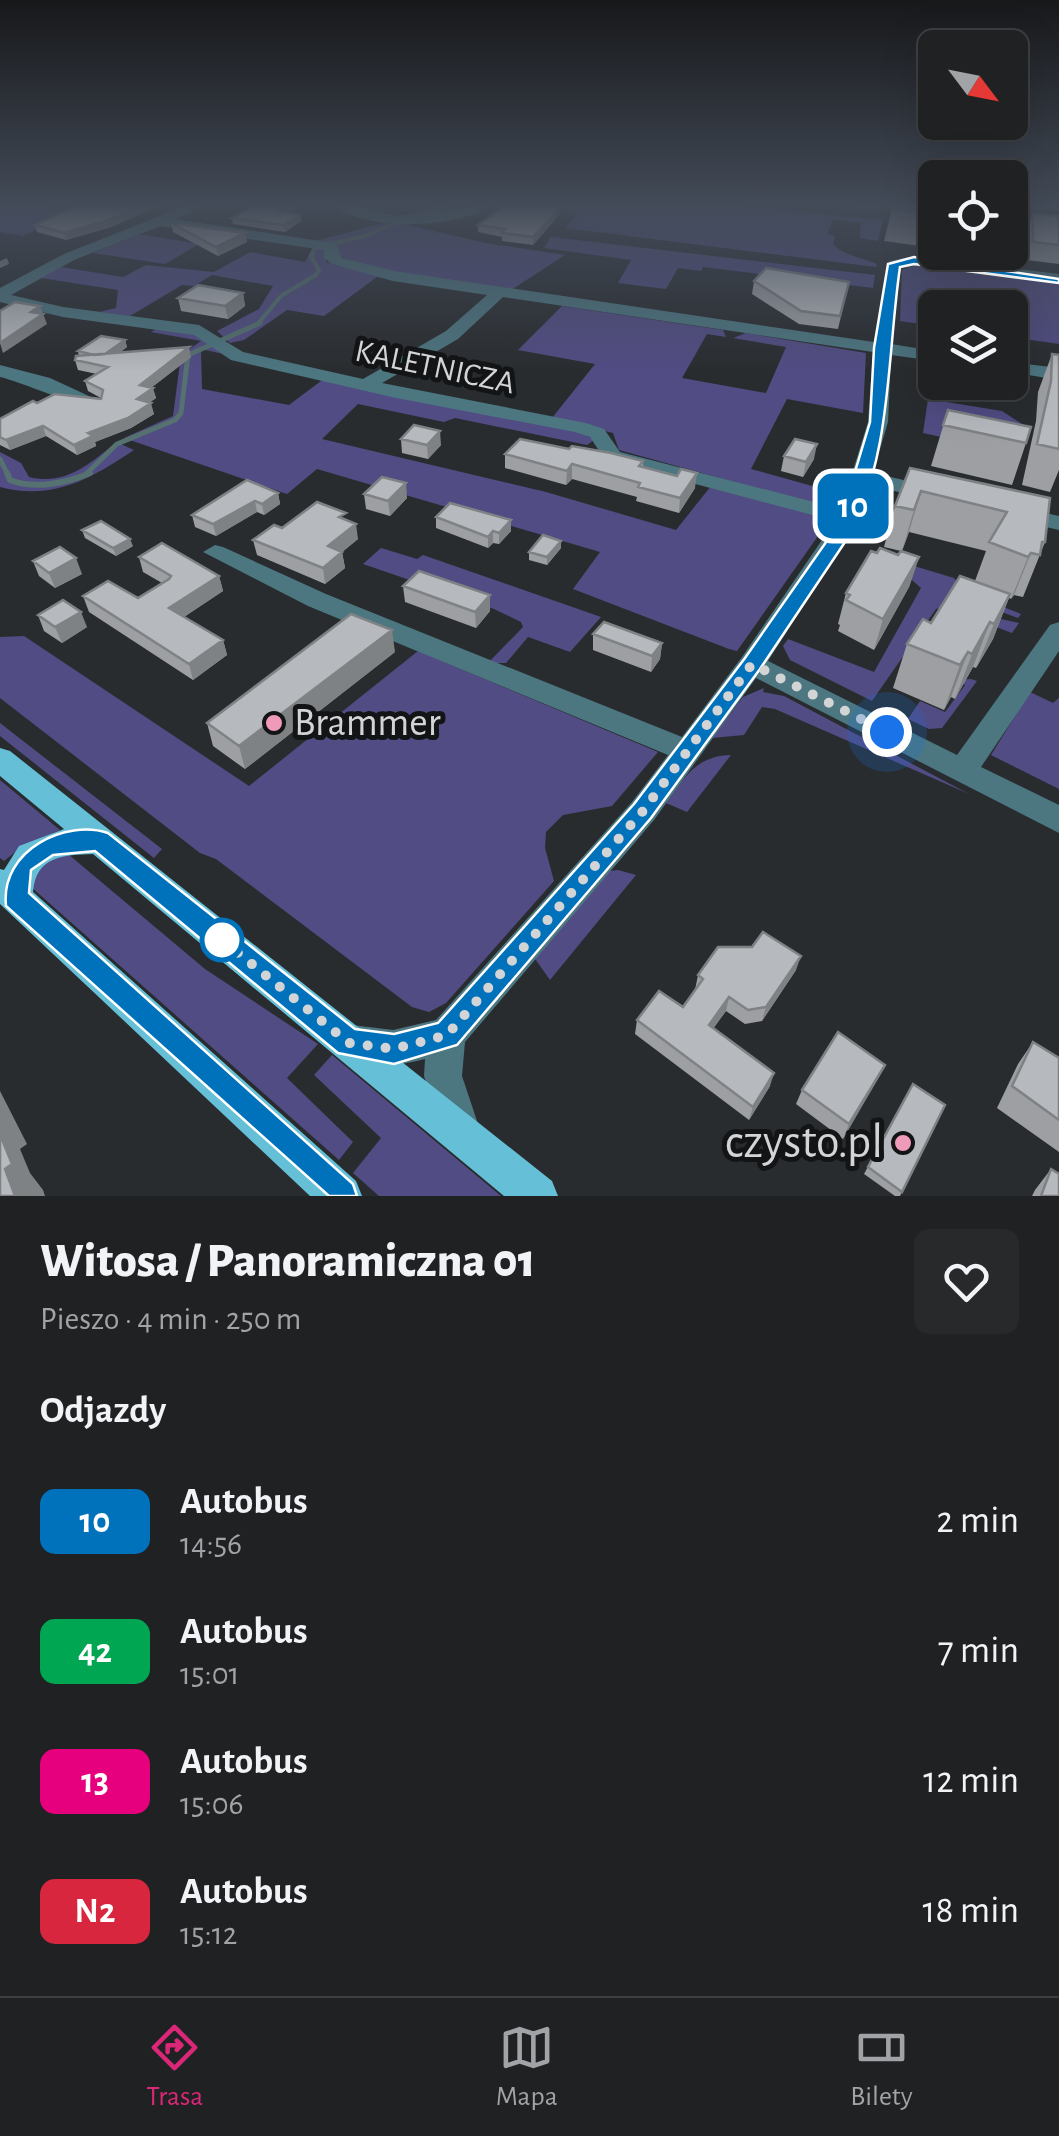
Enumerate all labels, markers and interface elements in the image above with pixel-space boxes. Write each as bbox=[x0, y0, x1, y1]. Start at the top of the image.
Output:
north arrow bbox=[918, 30, 1028, 140]
map controls bbox=[918, 30, 1028, 400]
button: locate bbox=[918, 160, 1028, 270]
button: layers bbox=[918, 290, 1028, 400]
street label: KALETNICZA bbox=[352, 334, 518, 400]
line badge: 10 bbox=[808, 474, 898, 538]
text: 10 bbox=[838, 489, 868, 524]
place label: Brammer bbox=[294, 703, 441, 743]
your location bbox=[862, 707, 912, 757]
marker: Brammer bbox=[263, 712, 285, 734]
unlabelled marker bbox=[201, 919, 243, 961]
place label: czysto.pl bbox=[725, 1119, 883, 1167]
marker: czysto.pl bbox=[892, 1132, 914, 1154]
button: heart bbox=[914, 1229, 1019, 1334]
text: Witosa / Panoramiczna 01 bbox=[40, 1238, 535, 1286]
text: Pieszo · 4 min · 250 m bbox=[40, 1303, 301, 1335]
text: Odjazdy bbox=[40, 1392, 166, 1430]
text: Autobus bbox=[180, 1483, 308, 1521]
text: 2 min bbox=[936, 1502, 1019, 1540]
text: 10 bbox=[80, 1504, 110, 1539]
text: 14:56 bbox=[180, 1528, 242, 1560]
text: Autobus bbox=[180, 1613, 308, 1651]
text: 7 min bbox=[938, 1632, 1019, 1670]
text: 42 bbox=[78, 1634, 112, 1669]
text: 15:01 bbox=[180, 1658, 240, 1690]
text: Autobus bbox=[180, 1743, 308, 1781]
text: 12 min bbox=[923, 1762, 1019, 1800]
text: 13 bbox=[81, 1764, 109, 1799]
text: 15:06 bbox=[180, 1788, 244, 1820]
text: Autobus bbox=[180, 1873, 308, 1911]
text: 18 min bbox=[922, 1892, 1019, 1930]
text: N2 bbox=[75, 1894, 115, 1929]
text: 15:12 bbox=[180, 1918, 237, 1950]
tab: Trasa bbox=[146, 2020, 203, 2114]
tab: Mapa bbox=[496, 2020, 558, 2114]
tab: Bilety bbox=[850, 2020, 913, 2114]

